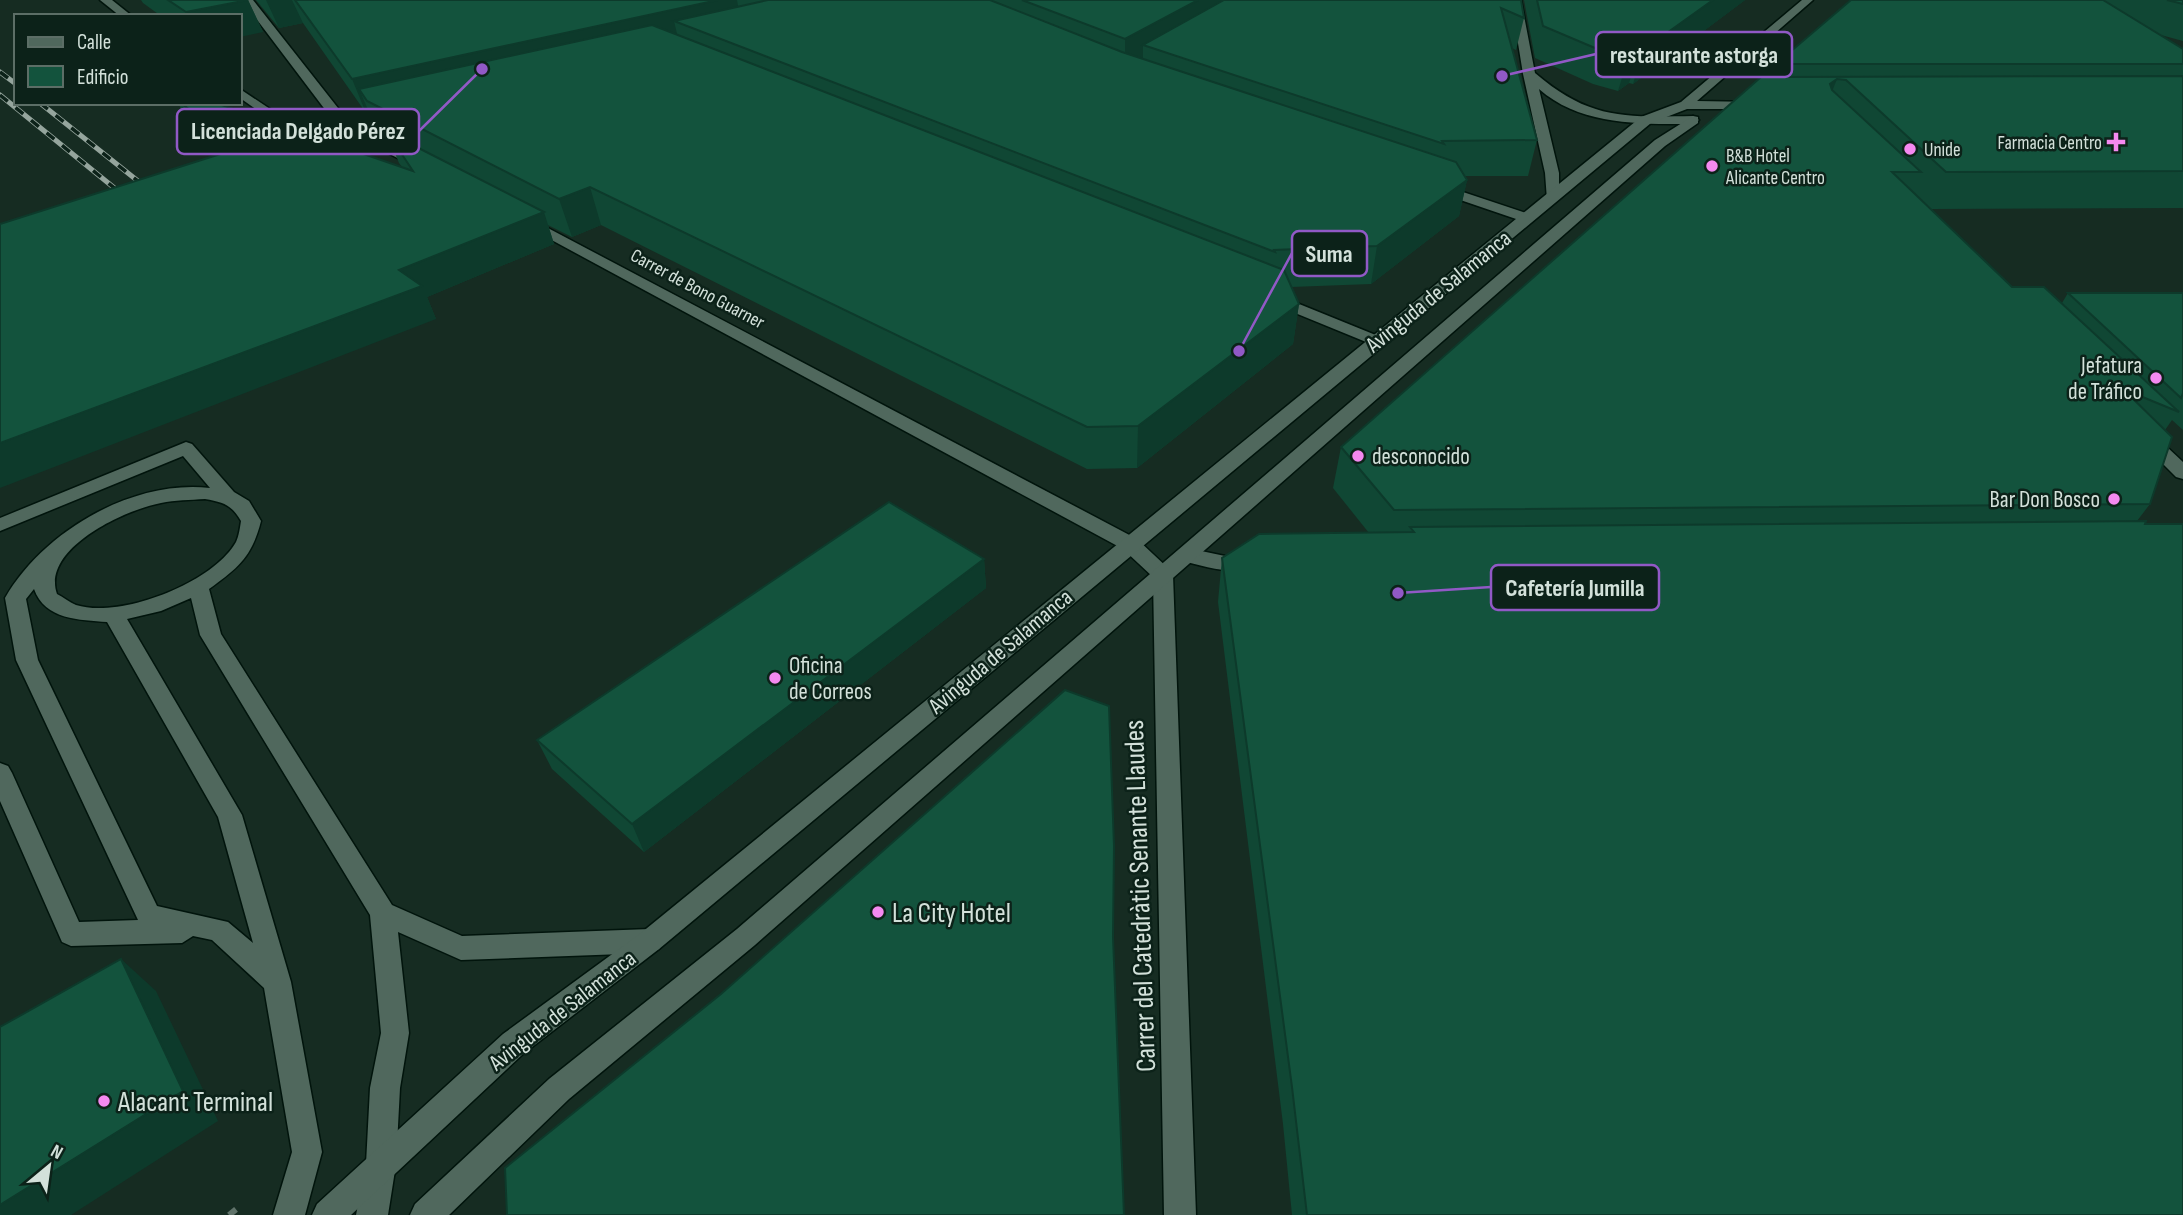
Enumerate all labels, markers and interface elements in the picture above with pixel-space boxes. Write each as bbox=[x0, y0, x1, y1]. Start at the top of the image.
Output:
legend bbox=[14, 14, 242, 105]
text: Calle bbox=[77, 30, 111, 55]
callout: restaurante astorga bbox=[1596, 32, 1792, 77]
text: restaurante astorga bbox=[1610, 41, 1778, 70]
text: Edificio bbox=[77, 65, 128, 90]
callout: Licenciada Delgado Pérez bbox=[177, 109, 419, 154]
text: Licenciada Delgado Pérez bbox=[191, 117, 405, 146]
place label: Farmacia Centro bbox=[1998, 132, 2102, 155]
marker: Farmacia Centro bbox=[2108, 134, 2124, 150]
place label: Unide bbox=[1924, 139, 1961, 162]
marker: Unide bbox=[1902, 141, 1918, 157]
place label: B&B Hotel Alicante Centro bbox=[1725, 145, 1825, 190]
marker: B&B Hotel Alicante Centro bbox=[1704, 158, 1720, 174]
street label: Avinguda de Salamanca bbox=[1359, 225, 1517, 360]
callout: Suma bbox=[1292, 231, 1367, 276]
text: Suma bbox=[1305, 240, 1353, 269]
street label: Carrer de Bono Guarner bbox=[626, 244, 769, 335]
place label: Jefatura de Tráfico bbox=[2068, 352, 2142, 406]
marker: Jefatura de Tráfico bbox=[2148, 370, 2164, 386]
place label: desconocido bbox=[1372, 443, 1470, 471]
marker: desconocido bbox=[1350, 448, 1366, 464]
place label: Bar Don Bosco bbox=[1990, 486, 2100, 514]
marker: Bar Don Bosco bbox=[2106, 491, 2122, 507]
callout: Cafetería Jumilla bbox=[1491, 565, 1659, 610]
text: Cafetería Jumilla bbox=[1505, 574, 1645, 603]
street label: Avinguda de Salamanca bbox=[922, 583, 1078, 721]
place label: Oficina de Correos bbox=[789, 652, 872, 706]
marker: Oficina de Correos bbox=[767, 670, 783, 686]
street label: Carrer del Catedràtic Senante Llaudes bbox=[1118, 719, 1163, 1072]
place label: La City Hotel bbox=[892, 897, 1011, 930]
marker: La City Hotel bbox=[870, 904, 886, 920]
street label: Avinguda de Salamanca bbox=[483, 945, 642, 1078]
place label: Alacant Terminal bbox=[117, 1086, 273, 1119]
marker: Alacant Terminal bbox=[96, 1093, 112, 1109]
north arrow bbox=[14, 1131, 84, 1201]
text: N bbox=[46, 1140, 67, 1165]

